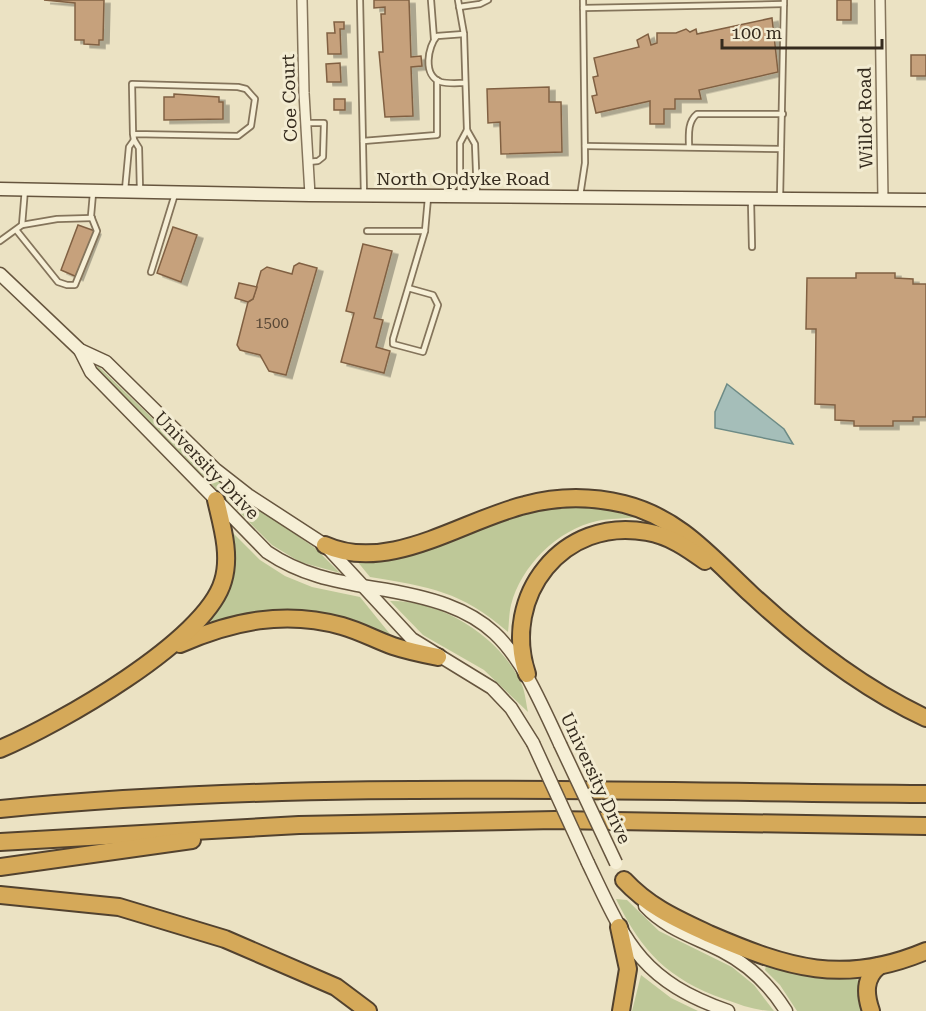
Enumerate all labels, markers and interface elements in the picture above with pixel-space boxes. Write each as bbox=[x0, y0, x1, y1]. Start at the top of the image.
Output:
scale bar bbox=[722, 12, 882, 50]
text: 100 m bbox=[731, 22, 782, 43]
street label: Coe Court bbox=[277, 53, 301, 142]
street label: Willot Road bbox=[854, 67, 876, 169]
street label: North Opdyke Road bbox=[376, 168, 550, 189]
house number: 1500 bbox=[255, 314, 289, 332]
street label: University Drive bbox=[150, 407, 264, 524]
street label: University Drive bbox=[556, 709, 636, 847]

